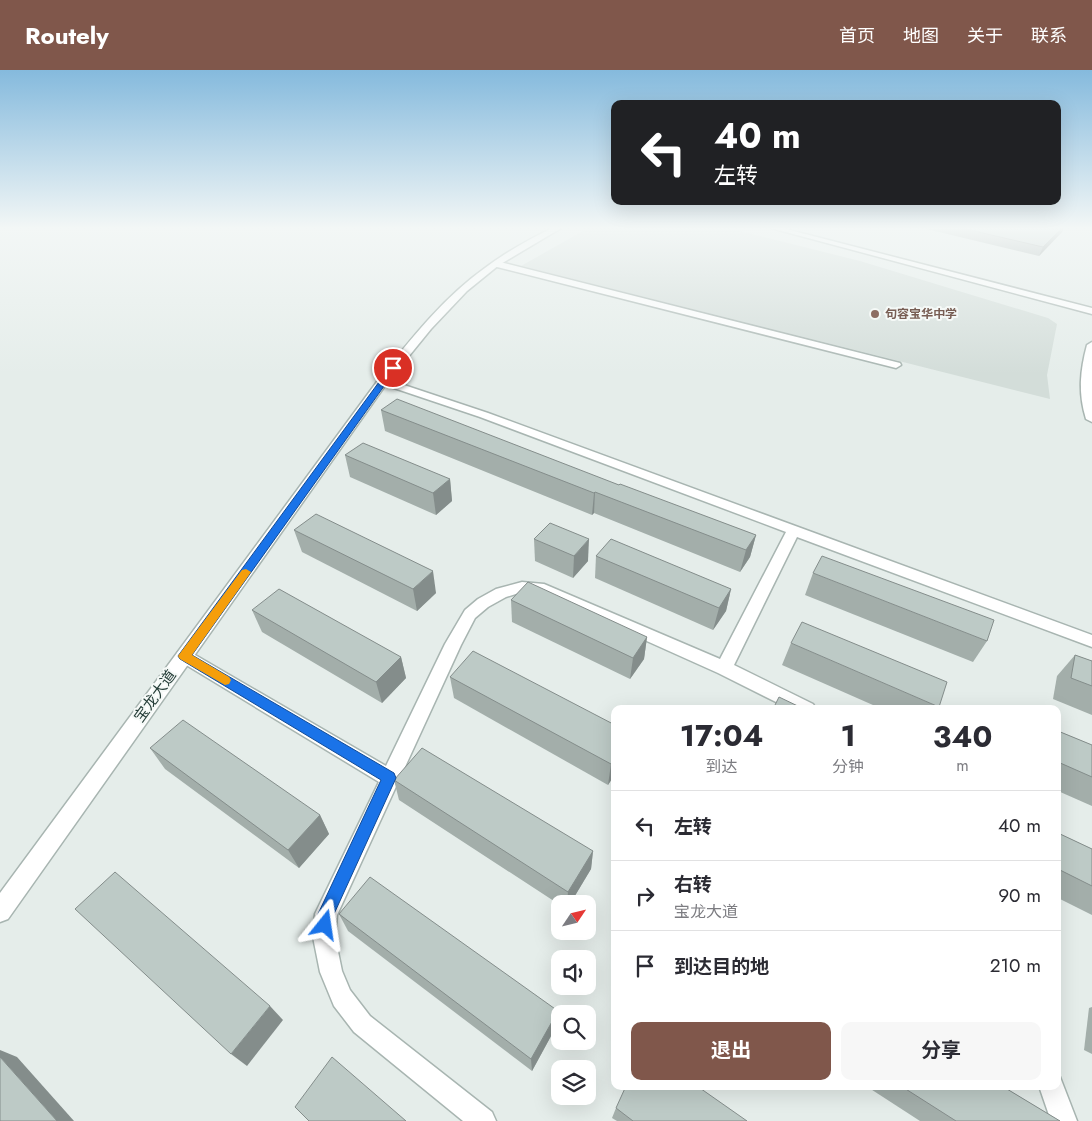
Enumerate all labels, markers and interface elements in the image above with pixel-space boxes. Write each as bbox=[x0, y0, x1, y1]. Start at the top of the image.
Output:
text: Routely bbox=[25, 18, 109, 53]
text: 首页 bbox=[839, 23, 875, 49]
text: 地图 bbox=[903, 23, 939, 49]
text: 关于 bbox=[967, 23, 1003, 49]
text: 联系 bbox=[1031, 23, 1067, 49]
text: 40 m bbox=[714, 111, 801, 161]
icon: left bbox=[631, 120, 696, 185]
text: 左转 bbox=[714, 159, 758, 191]
place label: 句容宝华中学 bbox=[885, 305, 957, 323]
marker: 句容宝华中学 bbox=[869, 308, 881, 320]
pin bbox=[372, 347, 414, 389]
icon: arrive bbox=[379, 354, 407, 382]
street label: 宝龙大道 bbox=[128, 665, 182, 727]
text: 17:04 bbox=[680, 714, 764, 757]
text: 1 bbox=[841, 714, 856, 757]
text: 340 bbox=[933, 715, 992, 758]
text: m bbox=[956, 754, 969, 777]
text: 到达 bbox=[706, 755, 738, 778]
text: 分钟 bbox=[832, 755, 864, 778]
icon: left bbox=[631, 812, 659, 840]
text: 40 m bbox=[998, 812, 1041, 839]
text: 左转 bbox=[674, 813, 712, 840]
text: 右转 bbox=[674, 871, 712, 898]
icon: right bbox=[631, 882, 659, 910]
text: 90 m bbox=[998, 882, 1041, 909]
north arrow bbox=[551, 895, 596, 940]
map controls bbox=[551, 895, 596, 1105]
position arrow bbox=[298, 898, 350, 950]
text: 宝龙大道 bbox=[674, 900, 738, 923]
button: sound bbox=[551, 950, 596, 995]
icon: arrive bbox=[631, 952, 659, 980]
text: 210 m bbox=[990, 952, 1041, 979]
text: 到达目的地 bbox=[674, 953, 769, 980]
button: search bbox=[551, 1005, 596, 1050]
button: 退出 bbox=[631, 1022, 831, 1080]
button: 分享 bbox=[841, 1022, 1041, 1080]
button: layers bbox=[551, 1060, 596, 1105]

